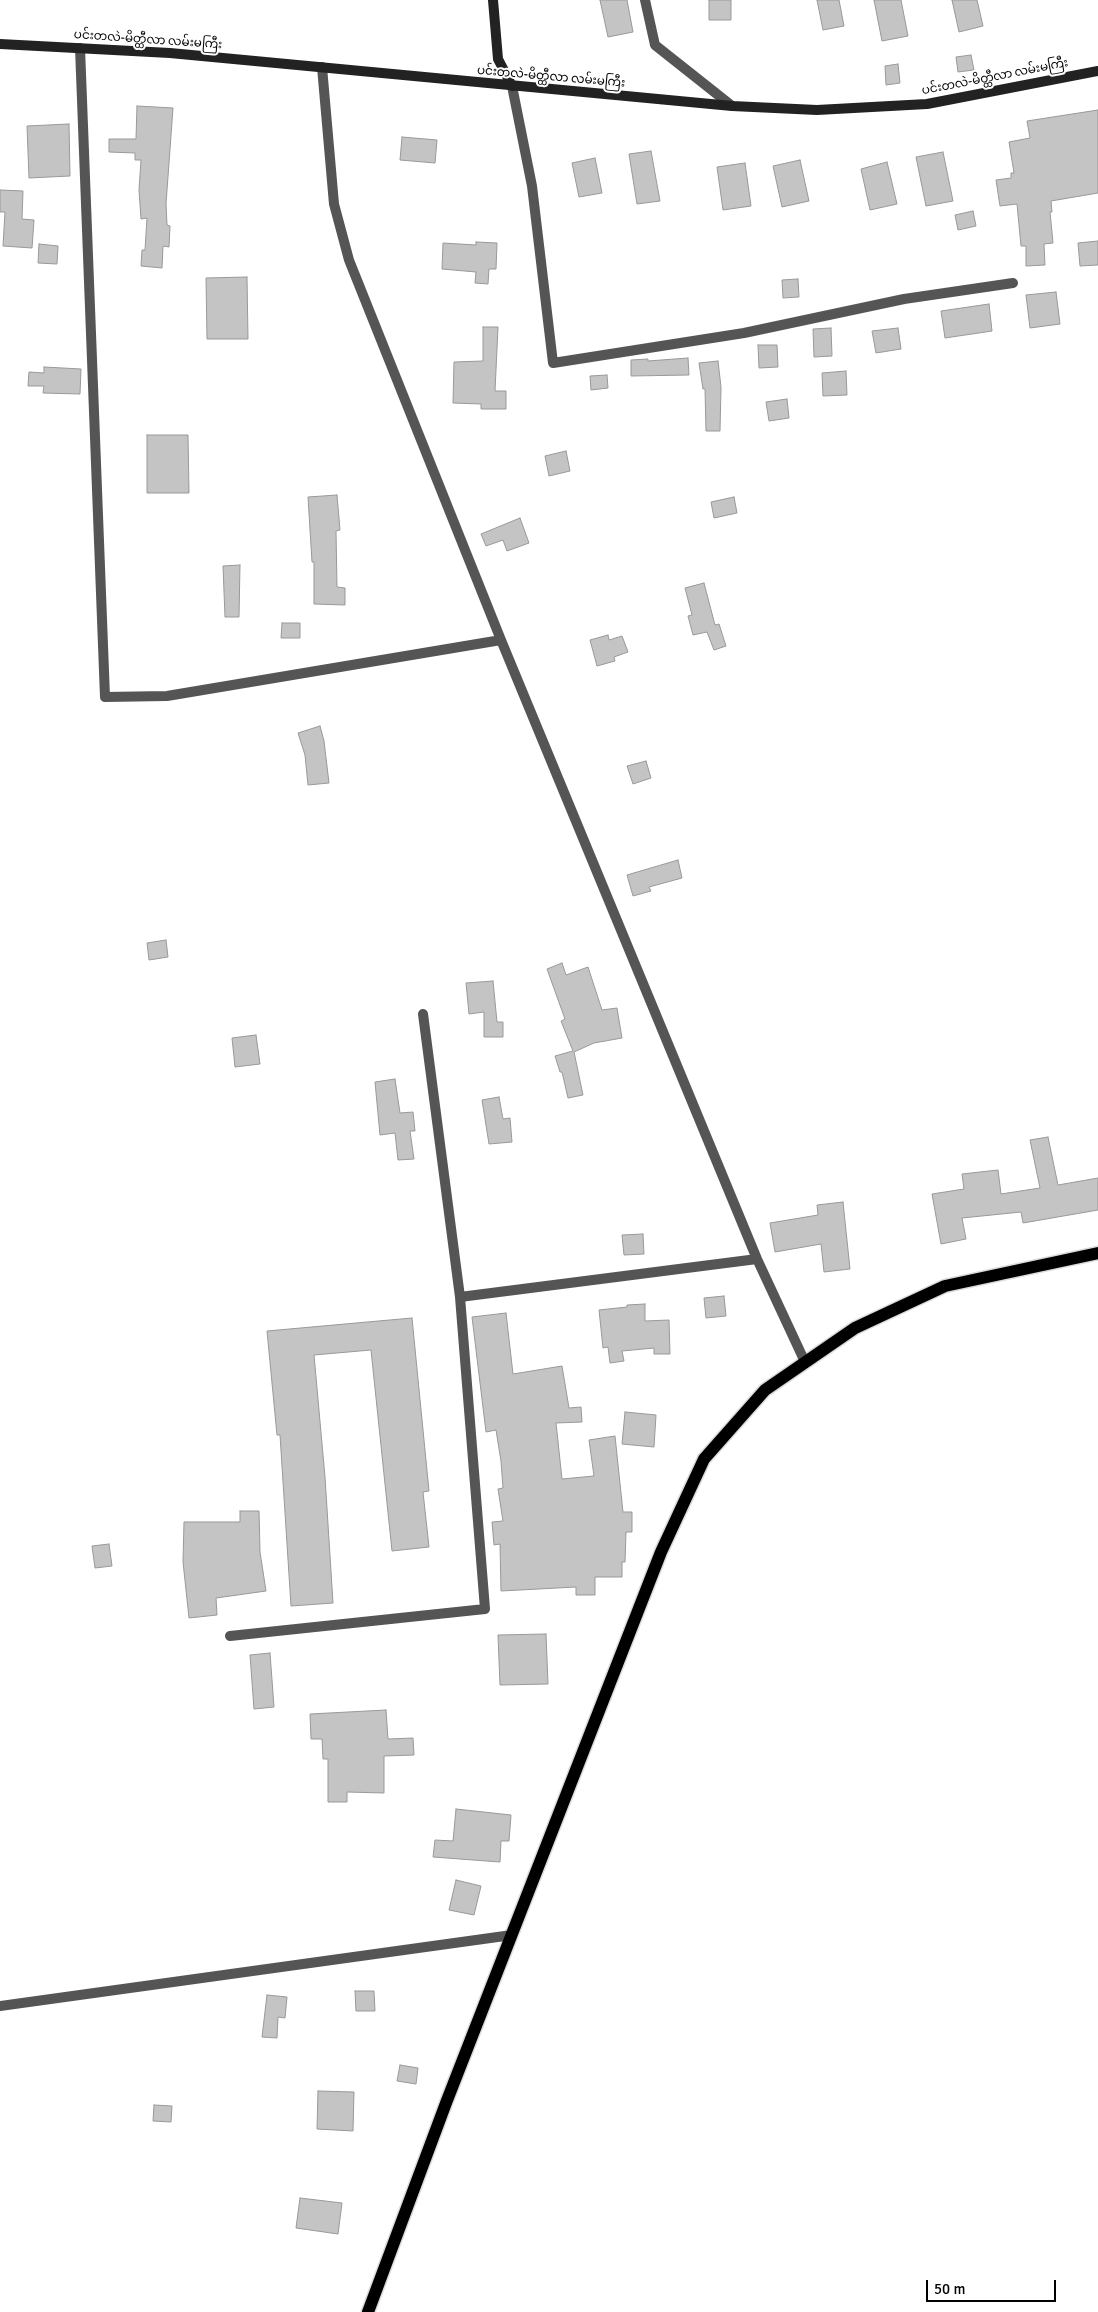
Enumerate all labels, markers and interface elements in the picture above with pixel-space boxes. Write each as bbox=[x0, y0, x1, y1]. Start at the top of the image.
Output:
street label: ပင်းတလဲ-မိတ္ထီလာ လမ်းမကြီး bbox=[73, 28, 223, 52]
street label: ပင်းတလဲ-မိတ္ထီလာ လမ်းမကြီး bbox=[921, 56, 1069, 98]
street label: ပင်းတလဲ-မိတ္ထီလာ လမ်းမကြီး bbox=[476, 63, 626, 91]
scale bar bbox=[928, 2270, 1058, 2302]
text: 50 m bbox=[934, 2280, 965, 2298]

